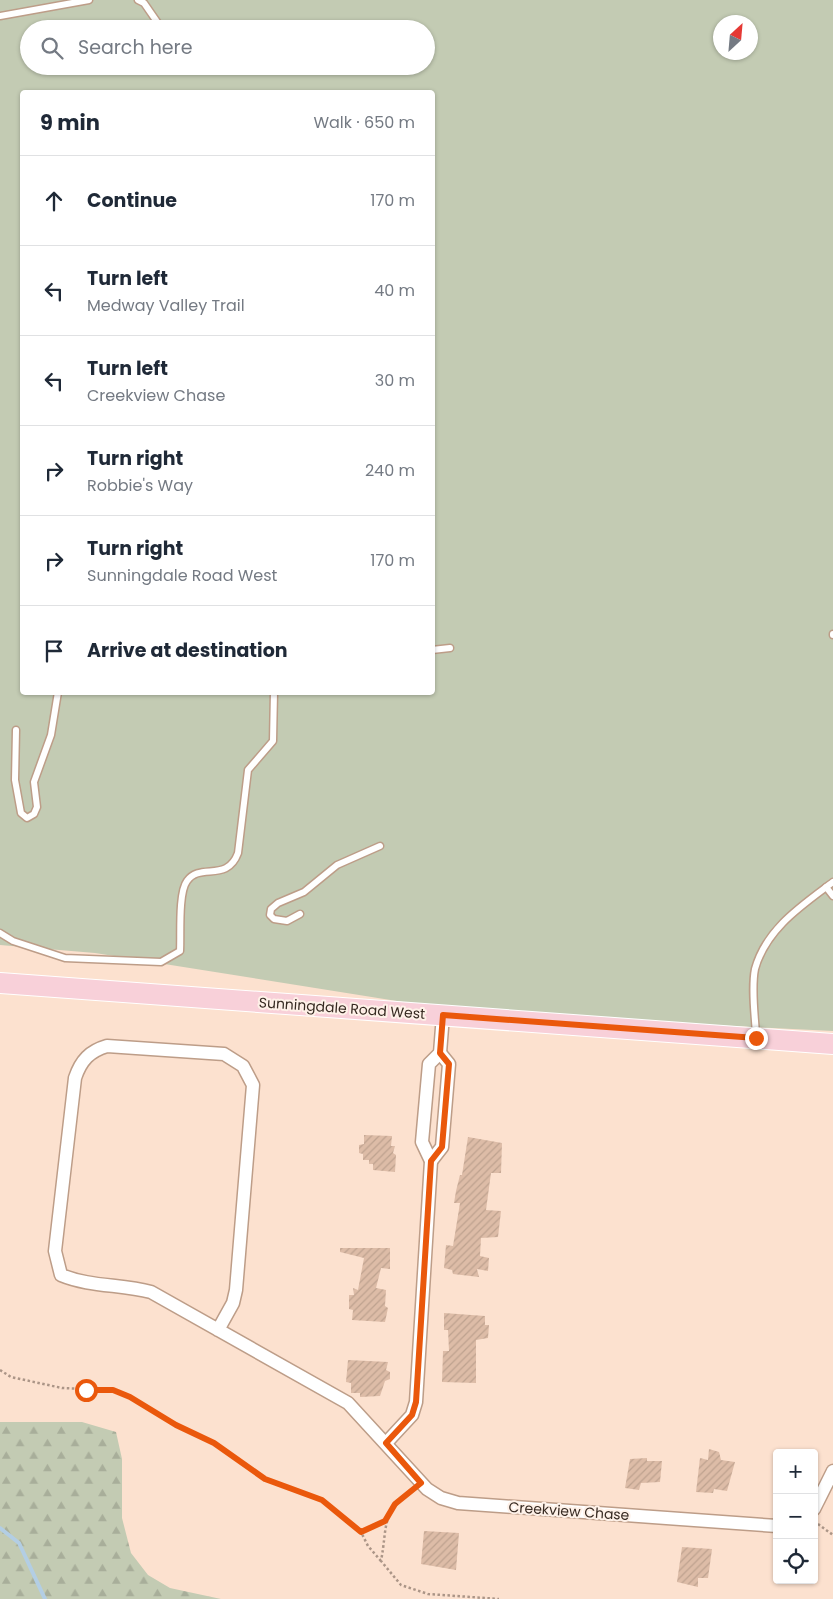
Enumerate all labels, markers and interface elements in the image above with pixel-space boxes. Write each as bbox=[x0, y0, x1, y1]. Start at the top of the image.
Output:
north arrow bbox=[713, 15, 758, 60]
search box bbox=[20, 20, 435, 75]
icon: search bbox=[38, 34, 66, 62]
text: Search here bbox=[78, 34, 192, 61]
text: 9 min bbox=[40, 108, 100, 137]
text: Walk · 650 m bbox=[313, 111, 415, 134]
icon: ahead bbox=[40, 187, 68, 215]
text: Continue bbox=[87, 187, 177, 214]
text: 170 m bbox=[370, 189, 415, 212]
text: Turn left bbox=[87, 265, 168, 292]
icon: left bbox=[40, 277, 68, 305]
text: 40 m bbox=[374, 279, 415, 302]
text: Medway Valley Trail bbox=[87, 294, 245, 317]
text: Turn left bbox=[87, 355, 168, 382]
icon: left bbox=[40, 367, 68, 395]
text: 30 m bbox=[375, 369, 415, 392]
text: Creekview Chase bbox=[87, 384, 225, 407]
text: Turn right bbox=[87, 445, 183, 472]
icon: right bbox=[40, 457, 68, 485]
text: 240 m bbox=[365, 459, 415, 482]
text: Robbie's Way bbox=[87, 474, 193, 497]
text: Turn right bbox=[87, 535, 183, 562]
icon: right bbox=[40, 547, 68, 575]
text: 170 m bbox=[370, 549, 415, 572]
text: Sunningdale Road West bbox=[87, 564, 277, 587]
icon: arrive bbox=[40, 637, 68, 665]
text: Arrive at destination bbox=[87, 637, 288, 664]
street label: Sunningdale Road West bbox=[258, 992, 426, 1024]
route end bbox=[745, 1027, 768, 1050]
route start bbox=[75, 1379, 98, 1402]
map controls bbox=[773, 1449, 818, 1584]
button: + bbox=[773, 1449, 818, 1494]
button: − bbox=[773, 1494, 818, 1539]
street label: Creekview Chase bbox=[508, 1497, 630, 1525]
button: locate bbox=[773, 1539, 818, 1584]

